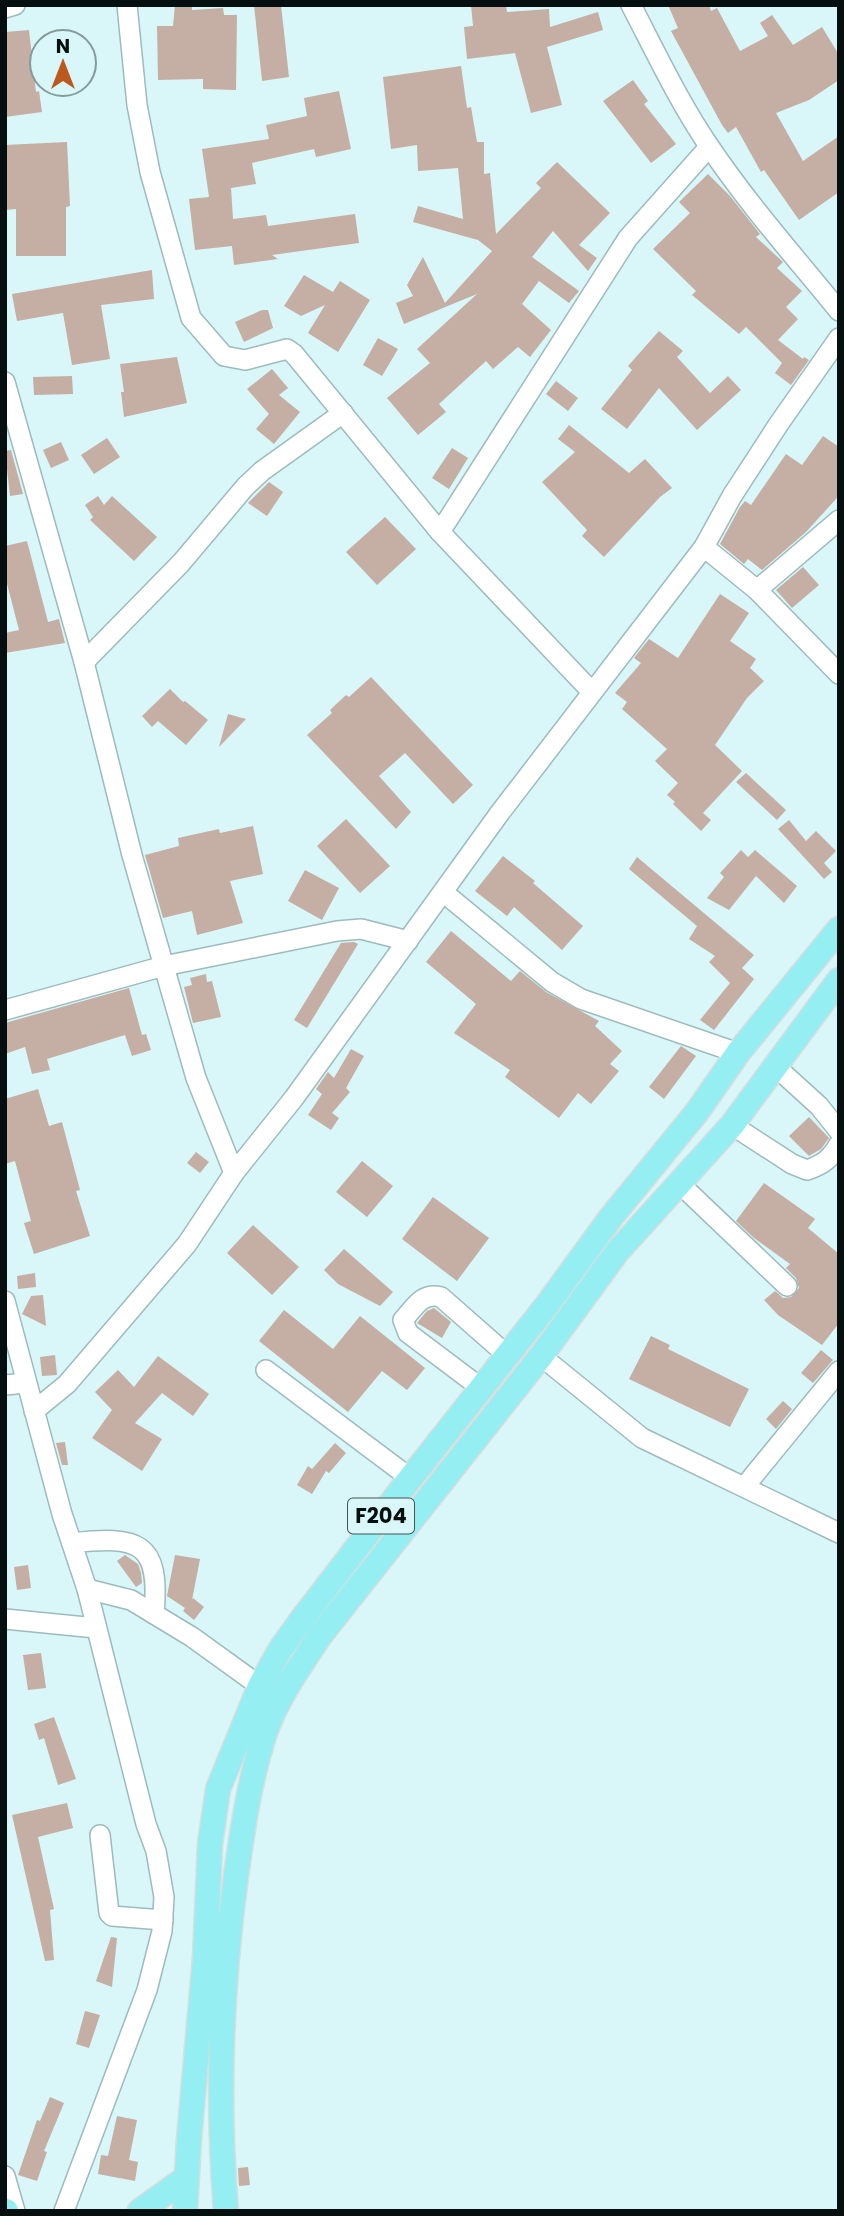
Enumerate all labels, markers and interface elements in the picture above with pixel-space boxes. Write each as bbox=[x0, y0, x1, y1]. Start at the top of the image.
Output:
north arrow bbox=[28, 28, 98, 98]
text: N bbox=[56, 33, 70, 60]
road number: F204 bbox=[348, 1498, 414, 1534]

